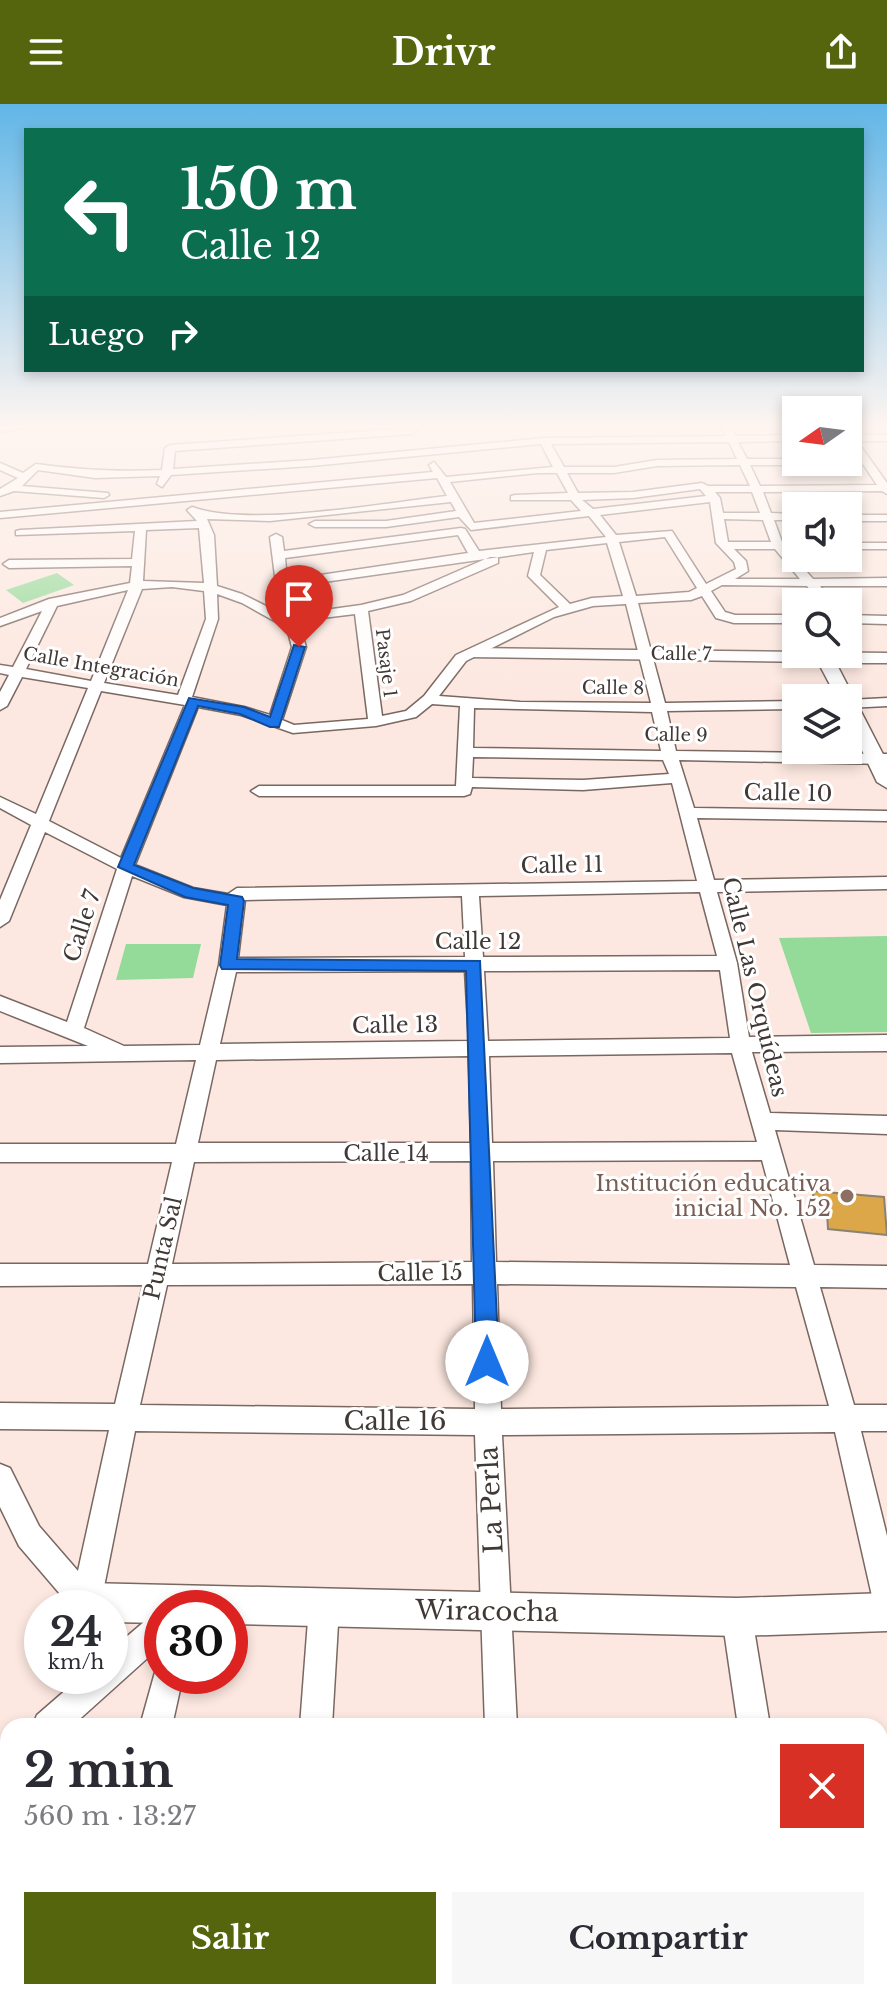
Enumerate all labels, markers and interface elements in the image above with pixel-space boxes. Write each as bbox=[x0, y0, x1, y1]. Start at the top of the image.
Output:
icon: menu bbox=[24, 30, 68, 74]
text: Drivr bbox=[391, 30, 496, 75]
icon: share bbox=[819, 30, 863, 74]
text: 150 m bbox=[180, 155, 357, 224]
icon: left bbox=[48, 160, 152, 264]
text: Calle 12 bbox=[180, 224, 321, 269]
icon: right bbox=[161, 312, 205, 356]
text: Luego bbox=[48, 316, 145, 353]
north arrow bbox=[782, 396, 862, 476]
map controls bbox=[782, 396, 862, 764]
button: sound bbox=[782, 492, 862, 572]
pin bbox=[265, 565, 333, 647]
icon: arrive bbox=[277, 577, 321, 621]
button: search bbox=[782, 588, 862, 668]
street label: Pasaje 1 bbox=[371, 627, 401, 699]
street label: Calle Integración bbox=[21, 642, 181, 692]
street label: Calle 7 bbox=[651, 642, 712, 666]
street label: Calle 8 bbox=[582, 676, 644, 700]
button: layers bbox=[782, 684, 862, 764]
street label: Calle 9 bbox=[644, 723, 708, 747]
street label: Calle 10 bbox=[743, 779, 833, 807]
street label: Calle 11 bbox=[520, 851, 604, 879]
street label: Calle Las Orquídeas bbox=[717, 874, 793, 1100]
street label: Calle 7 bbox=[58, 886, 107, 965]
street label: Calle 12 bbox=[435, 928, 521, 955]
street label: Calle 13 bbox=[352, 1011, 438, 1039]
street label: Calle 14 bbox=[343, 1140, 429, 1167]
place label: Institución educativa inicial No. 152 bbox=[595, 1170, 832, 1222]
marker: Institución educativa inicial No. 152 bbox=[838, 1187, 856, 1205]
street label: Punta Sal bbox=[138, 1194, 188, 1302]
street label: Calle 15 bbox=[377, 1259, 463, 1287]
position arrow bbox=[445, 1320, 529, 1404]
street label: Calle 16 bbox=[344, 1405, 446, 1437]
street label: La Perla bbox=[472, 1445, 510, 1555]
speed limit sign: 30 bbox=[144, 1590, 248, 1694]
street label: Wiracocha bbox=[414, 1594, 559, 1628]
text: 24 bbox=[50, 1607, 102, 1657]
text: km/h bbox=[48, 1650, 104, 1674]
text: 2 min bbox=[24, 1740, 173, 1800]
button: close bbox=[780, 1744, 864, 1828]
text: 560 m · 13:27 bbox=[24, 1800, 196, 1832]
button: Salir bbox=[24, 1892, 436, 1984]
button: Compartir bbox=[452, 1892, 864, 1984]

